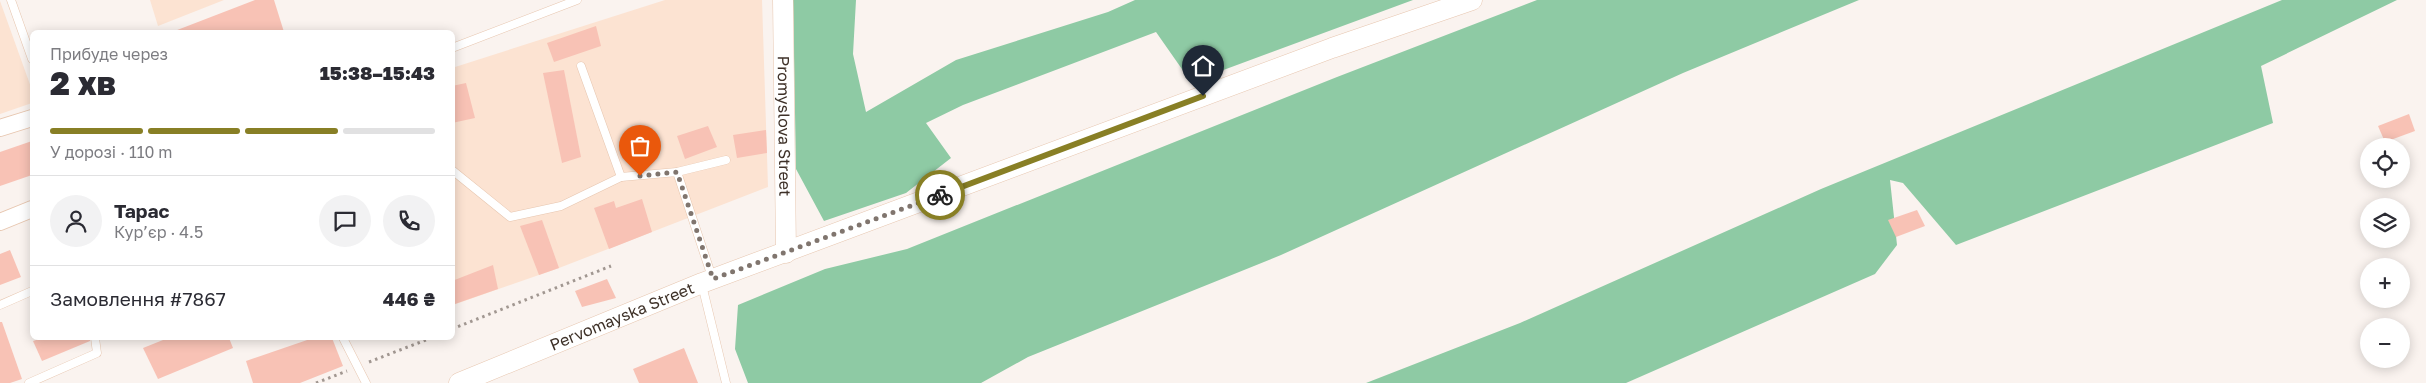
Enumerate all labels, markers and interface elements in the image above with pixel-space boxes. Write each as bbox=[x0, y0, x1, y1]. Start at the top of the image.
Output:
text: Прибуде через bbox=[50, 44, 168, 64]
pin bbox=[1182, 45, 1224, 96]
icon: home bbox=[1189, 52, 1217, 80]
street label: Promyslova Street bbox=[774, 56, 795, 196]
text: 15:38–15:43 bbox=[320, 61, 435, 84]
text: 2 хв bbox=[50, 64, 116, 102]
pin bbox=[619, 125, 661, 176]
icon: bag bbox=[626, 132, 654, 160]
map controls bbox=[2360, 138, 2410, 368]
button: locate bbox=[2360, 138, 2410, 188]
text: У дорозі · 110 m bbox=[50, 142, 173, 162]
courier bbox=[915, 170, 965, 220]
icon: bike bbox=[926, 181, 954, 209]
button: person bbox=[50, 195, 102, 247]
button: chat bbox=[319, 195, 371, 247]
button: phone bbox=[383, 195, 435, 247]
button: layers bbox=[2360, 198, 2410, 248]
text: Тарас bbox=[114, 199, 169, 222]
text: Кур’єр · 4.5 bbox=[114, 222, 203, 242]
button: + bbox=[2360, 258, 2410, 308]
street label: Pervomayska Street bbox=[547, 277, 697, 355]
text: Замовлення #7867 bbox=[50, 287, 226, 310]
text: 446 ₴ bbox=[383, 287, 435, 310]
button: − bbox=[2360, 318, 2410, 368]

